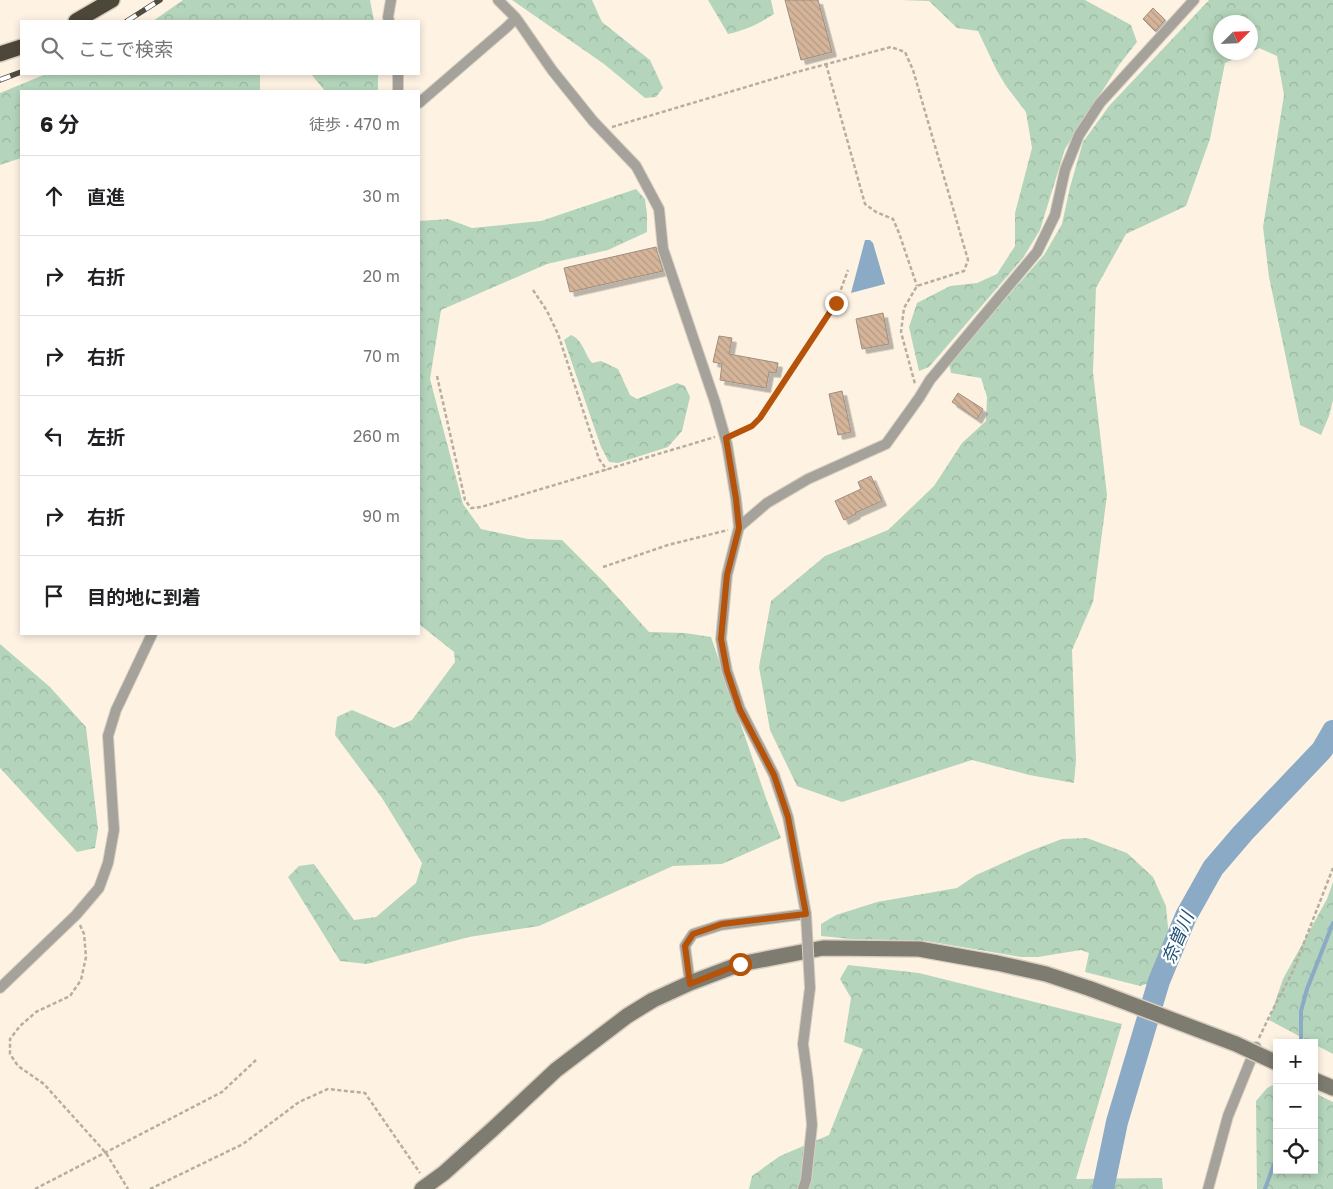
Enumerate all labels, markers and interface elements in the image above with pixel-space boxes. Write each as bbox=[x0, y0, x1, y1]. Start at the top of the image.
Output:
north arrow bbox=[1213, 15, 1258, 60]
search box bbox=[20, 20, 420, 75]
icon: search bbox=[38, 34, 66, 62]
text: ここで検索 bbox=[78, 37, 173, 60]
text: 6 分 bbox=[40, 111, 80, 137]
text: 徒歩 · 470 m bbox=[309, 114, 400, 134]
icon: ahead bbox=[40, 182, 68, 210]
text: 直進 bbox=[87, 185, 125, 208]
text: 30 m bbox=[363, 186, 400, 206]
icon: right bbox=[40, 262, 68, 290]
text: 右折 bbox=[87, 265, 125, 288]
text: 20 m bbox=[363, 266, 400, 286]
route end bbox=[825, 292, 848, 315]
icon: right bbox=[40, 342, 68, 370]
text: 右折 bbox=[87, 345, 125, 368]
text: 70 m bbox=[363, 346, 400, 366]
icon: left bbox=[40, 422, 68, 450]
text: 左折 bbox=[87, 425, 125, 448]
text: 260 m bbox=[353, 426, 400, 446]
icon: right bbox=[40, 502, 68, 530]
text: 右折 bbox=[87, 505, 125, 528]
text: 90 m bbox=[362, 506, 400, 526]
icon: arrive bbox=[40, 582, 68, 610]
text: 目的地に到着 bbox=[87, 585, 201, 608]
water label: 奈曽川 bbox=[1156, 907, 1199, 967]
route start bbox=[729, 953, 752, 976]
map controls bbox=[1273, 1039, 1318, 1174]
button: + bbox=[1273, 1039, 1318, 1084]
button: − bbox=[1273, 1084, 1318, 1129]
button: locate bbox=[1273, 1129, 1318, 1174]

